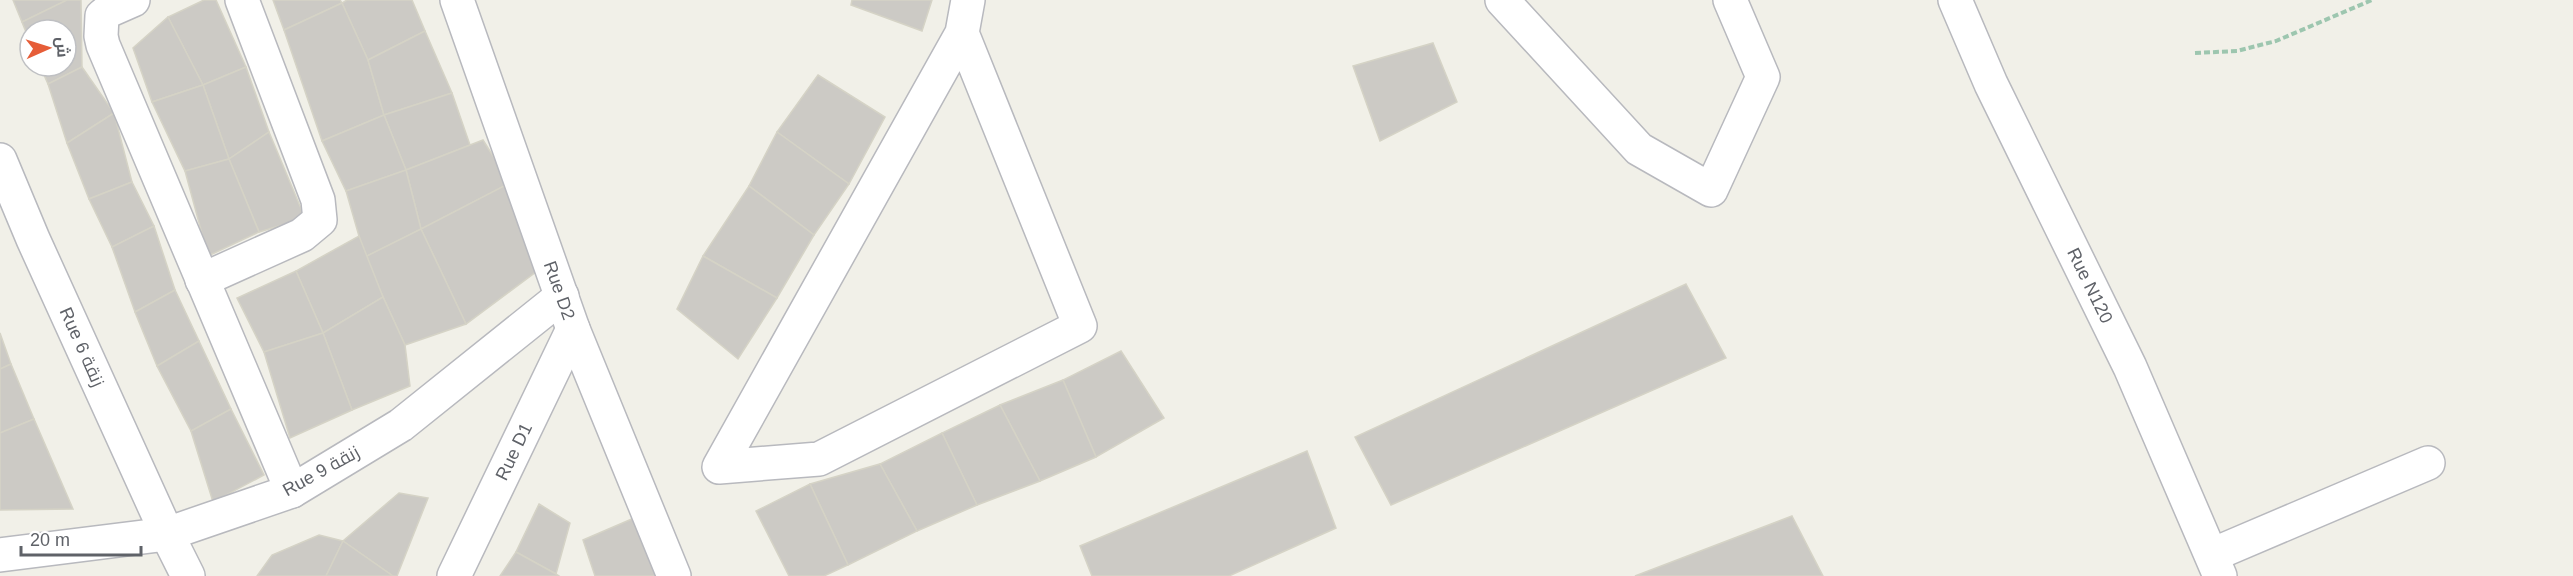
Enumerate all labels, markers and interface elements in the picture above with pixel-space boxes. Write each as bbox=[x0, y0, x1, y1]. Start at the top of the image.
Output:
north arrow bbox=[18, 18, 78, 78]
text: ش bbox=[52, 37, 72, 58]
street label: Rue N120 bbox=[2063, 245, 2117, 326]
street label: Rue D2 bbox=[540, 258, 579, 323]
street label: Rue 6 زنقة bbox=[55, 304, 108, 390]
street label: Rue D1 bbox=[492, 420, 536, 484]
street label: Rue 9 زنقة bbox=[279, 442, 363, 501]
scale bar bbox=[21, 519, 141, 557]
text: 20 m bbox=[30, 530, 70, 550]

